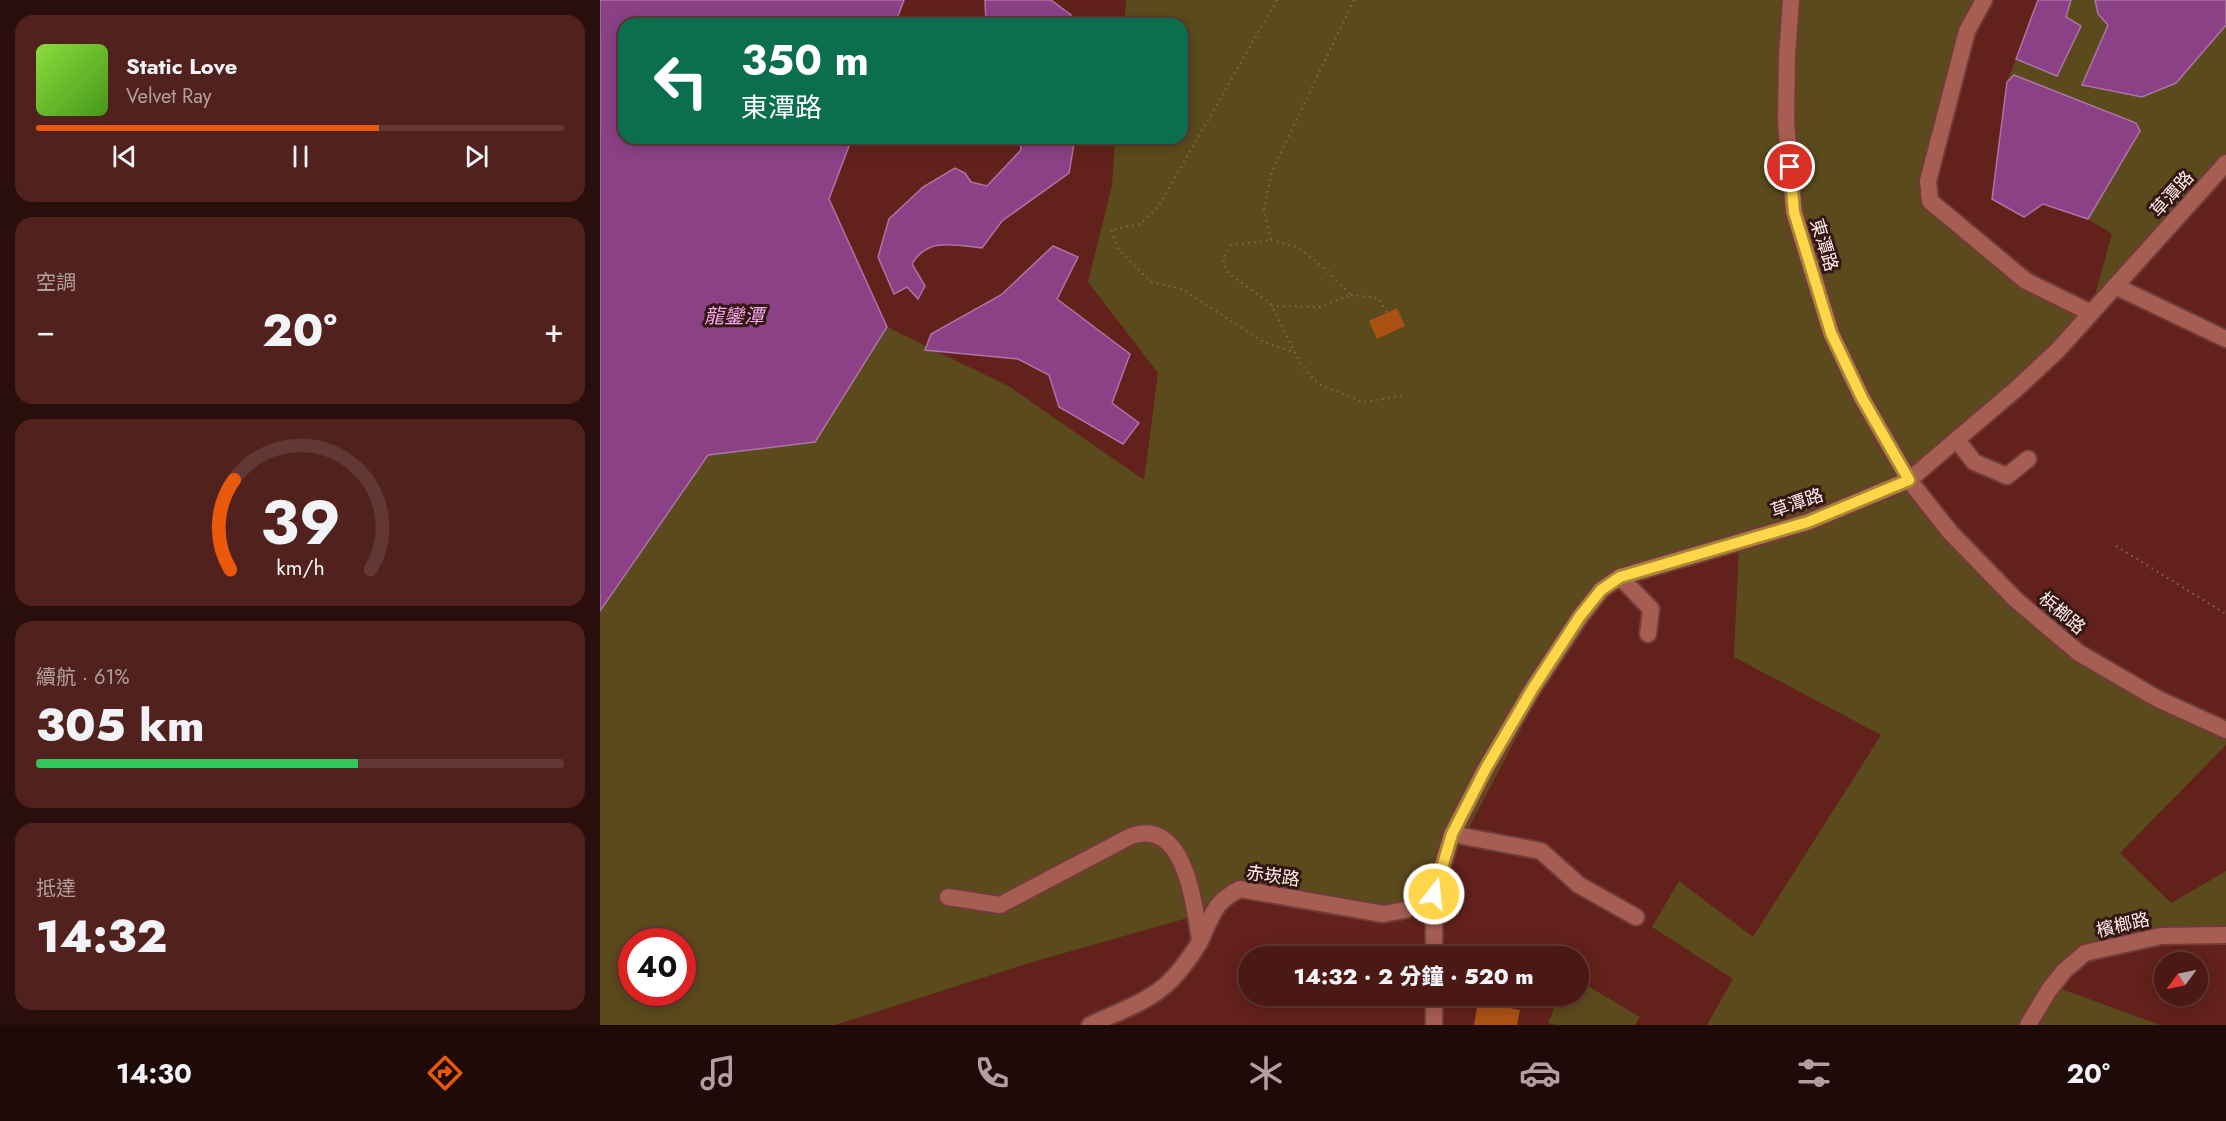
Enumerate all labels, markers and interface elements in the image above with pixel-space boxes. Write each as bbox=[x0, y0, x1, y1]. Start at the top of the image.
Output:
text: 350 m bbox=[741, 30, 869, 91]
icon: left bbox=[642, 42, 720, 120]
text: Static Love bbox=[126, 50, 237, 82]
text: Velvet Ray bbox=[126, 82, 212, 111]
text: 東潭路 bbox=[741, 88, 822, 127]
icon: previous bbox=[108, 140, 141, 173]
icon: pause bbox=[284, 140, 317, 173]
icon: next bbox=[460, 140, 493, 173]
pin bbox=[1764, 141, 1815, 192]
icon: arrive bbox=[1773, 150, 1806, 183]
street label: 草潭路 bbox=[2144, 165, 2200, 223]
street label: 東潭路 bbox=[1804, 215, 1844, 275]
text: 空調 bbox=[36, 268, 76, 297]
text: 20° bbox=[262, 298, 337, 363]
water label: 龍鑾潭 bbox=[704, 302, 768, 331]
text: − bbox=[36, 307, 55, 354]
text: + bbox=[544, 307, 564, 354]
text: 39 bbox=[260, 477, 340, 567]
street label: 草潭路 bbox=[1767, 482, 1827, 524]
text: km/h bbox=[276, 552, 324, 583]
street label: 梹榔路 bbox=[2033, 586, 2091, 640]
text: 續航 · 61% bbox=[36, 663, 130, 692]
text: 305 km bbox=[36, 693, 204, 758]
street label: 赤崁路 bbox=[1244, 859, 1302, 893]
position arrow bbox=[1402, 862, 1466, 926]
text: 抵達 bbox=[36, 874, 76, 903]
text: 14:32 bbox=[36, 904, 167, 969]
street label: 檳榔路 bbox=[2094, 906, 2152, 944]
speed limit sign: 40 bbox=[618, 928, 696, 1006]
north arrow bbox=[2154, 952, 2208, 1006]
map controls bbox=[2154, 952, 2208, 1006]
text: 14:32 · 2 分鐘 · 520 m bbox=[1293, 960, 1534, 992]
icon: directions bbox=[424, 1052, 466, 1094]
icon: music bbox=[697, 1052, 739, 1094]
icon: phone bbox=[971, 1052, 1013, 1094]
icon: climate bbox=[1245, 1052, 1287, 1094]
icon: car bbox=[1519, 1052, 1561, 1094]
icon: filters bbox=[1793, 1052, 1835, 1094]
text: 14:30 bbox=[116, 1054, 192, 1093]
text: 20° bbox=[2066, 1054, 2110, 1093]

